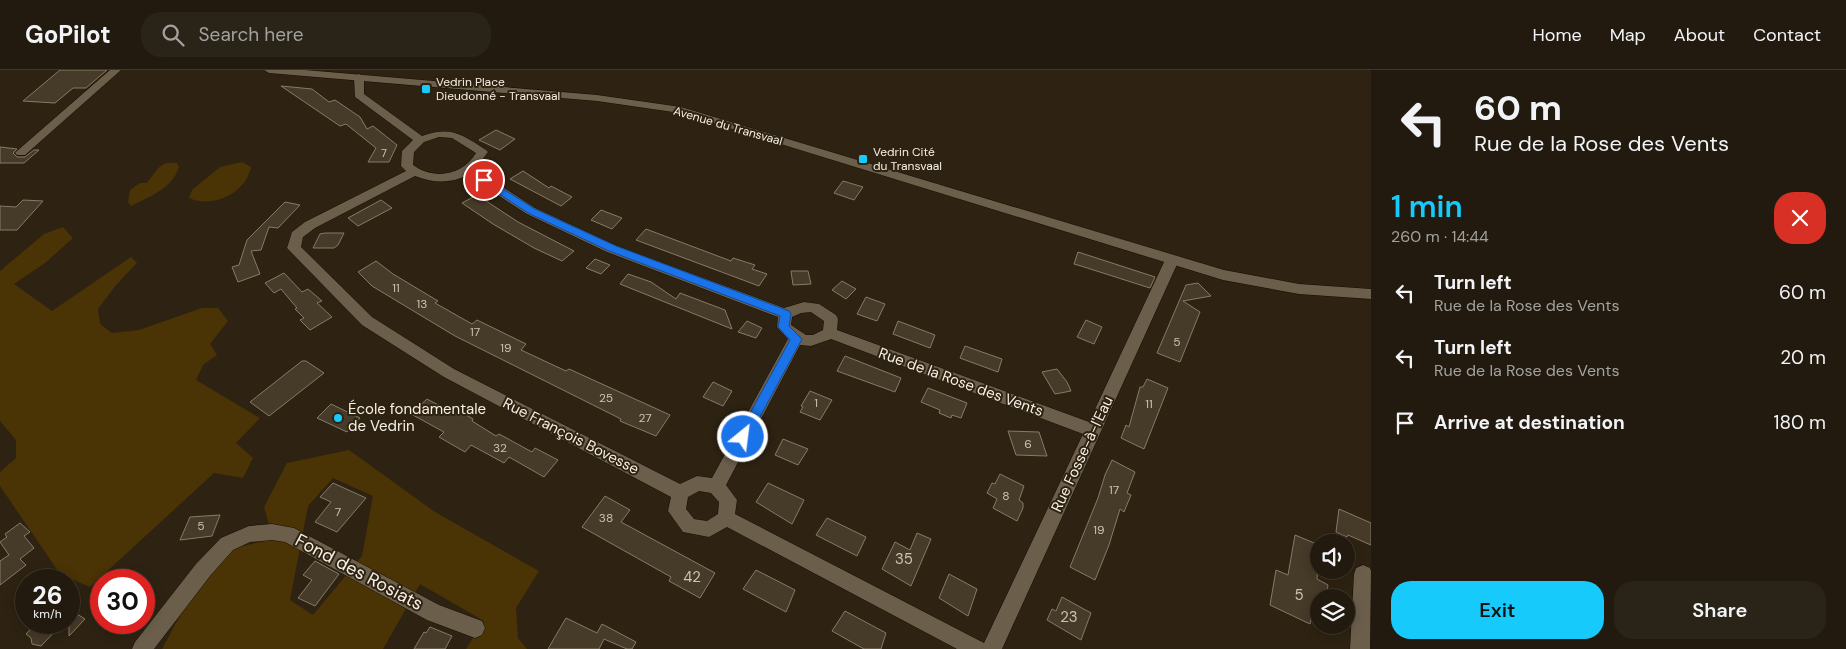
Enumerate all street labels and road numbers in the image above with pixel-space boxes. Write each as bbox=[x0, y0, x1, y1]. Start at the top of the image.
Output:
street label: Avenue du Transvaal bbox=[672, 103, 784, 149]
street label: Rue de la Rose des Vents bbox=[876, 343, 1046, 421]
street label: Rue François Bovesse bbox=[500, 393, 642, 479]
street label: Rue Fosse-à-l'Eau bbox=[1046, 393, 1118, 515]
street label: Fond des Rosiats bbox=[291, 528, 427, 616]

